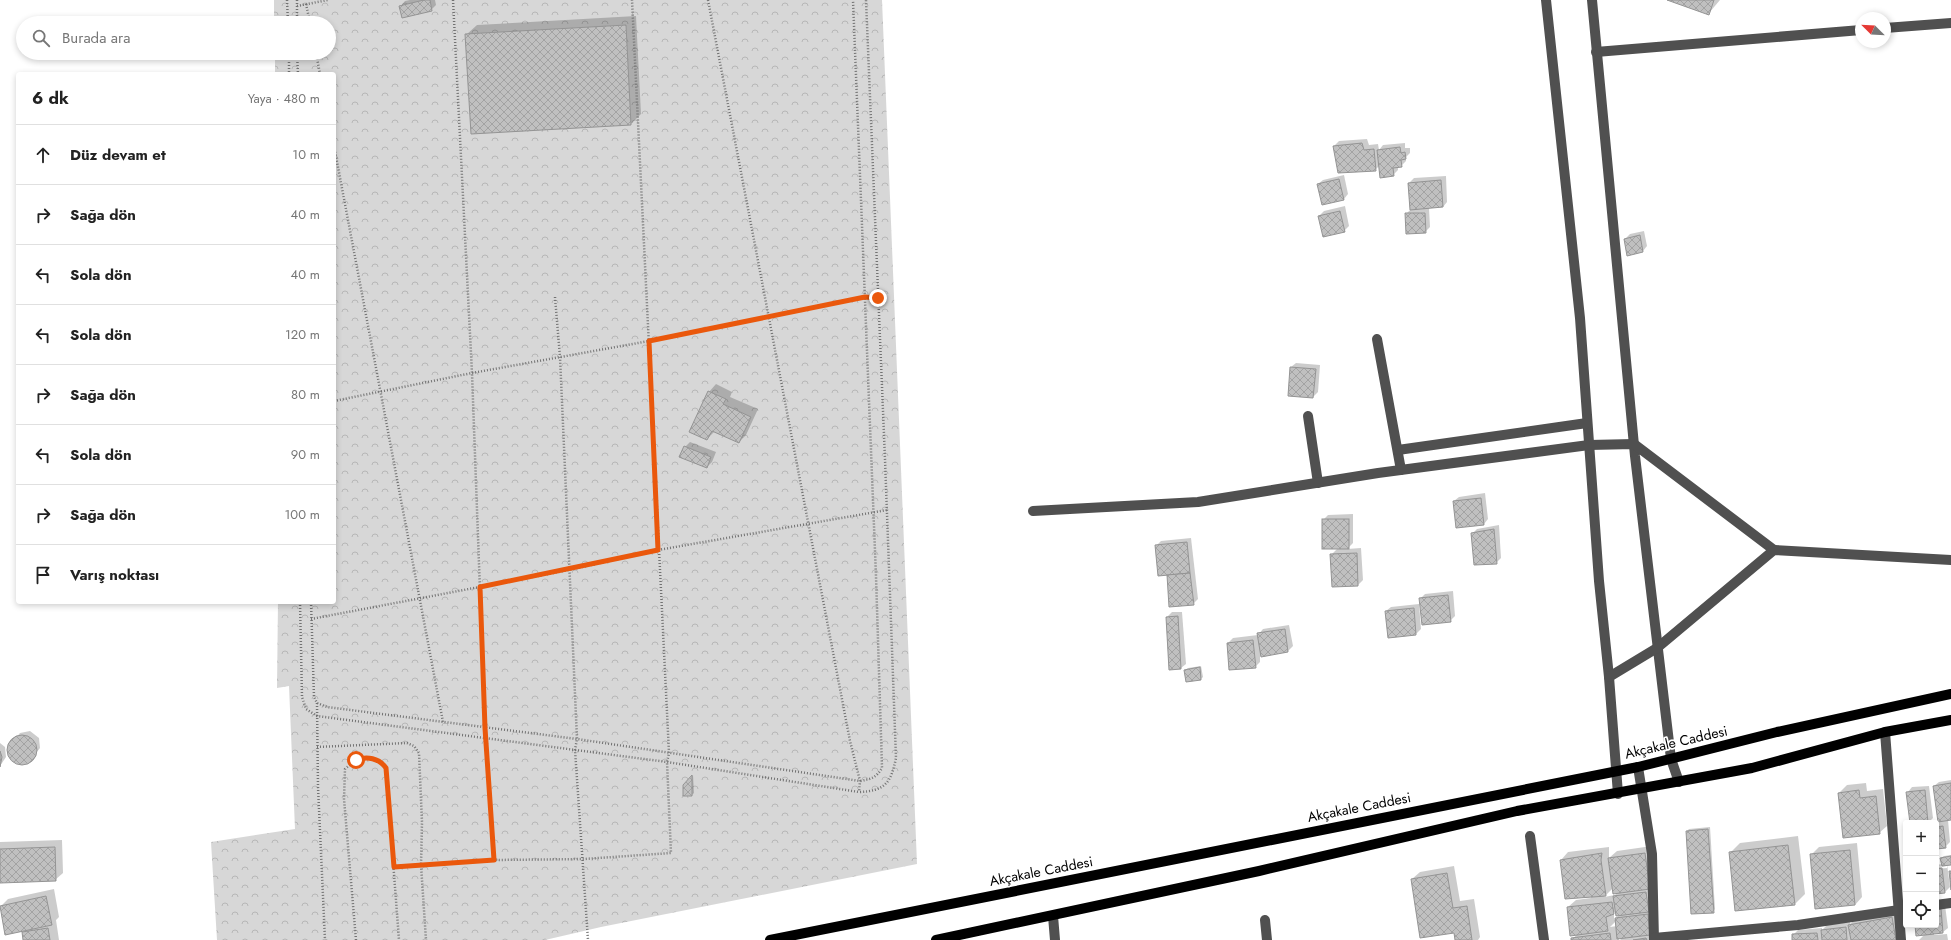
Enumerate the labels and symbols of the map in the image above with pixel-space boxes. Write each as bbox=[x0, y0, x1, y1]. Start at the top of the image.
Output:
north arrow bbox=[1855, 12, 1891, 48]
route end bbox=[869, 289, 887, 307]
street label: Akçakale Caddesi bbox=[1623, 720, 1729, 764]
route start bbox=[347, 751, 365, 769]
street label: Akçakale Caddesi bbox=[1306, 787, 1412, 827]
street label: Akçakale Caddesi bbox=[988, 851, 1094, 891]

